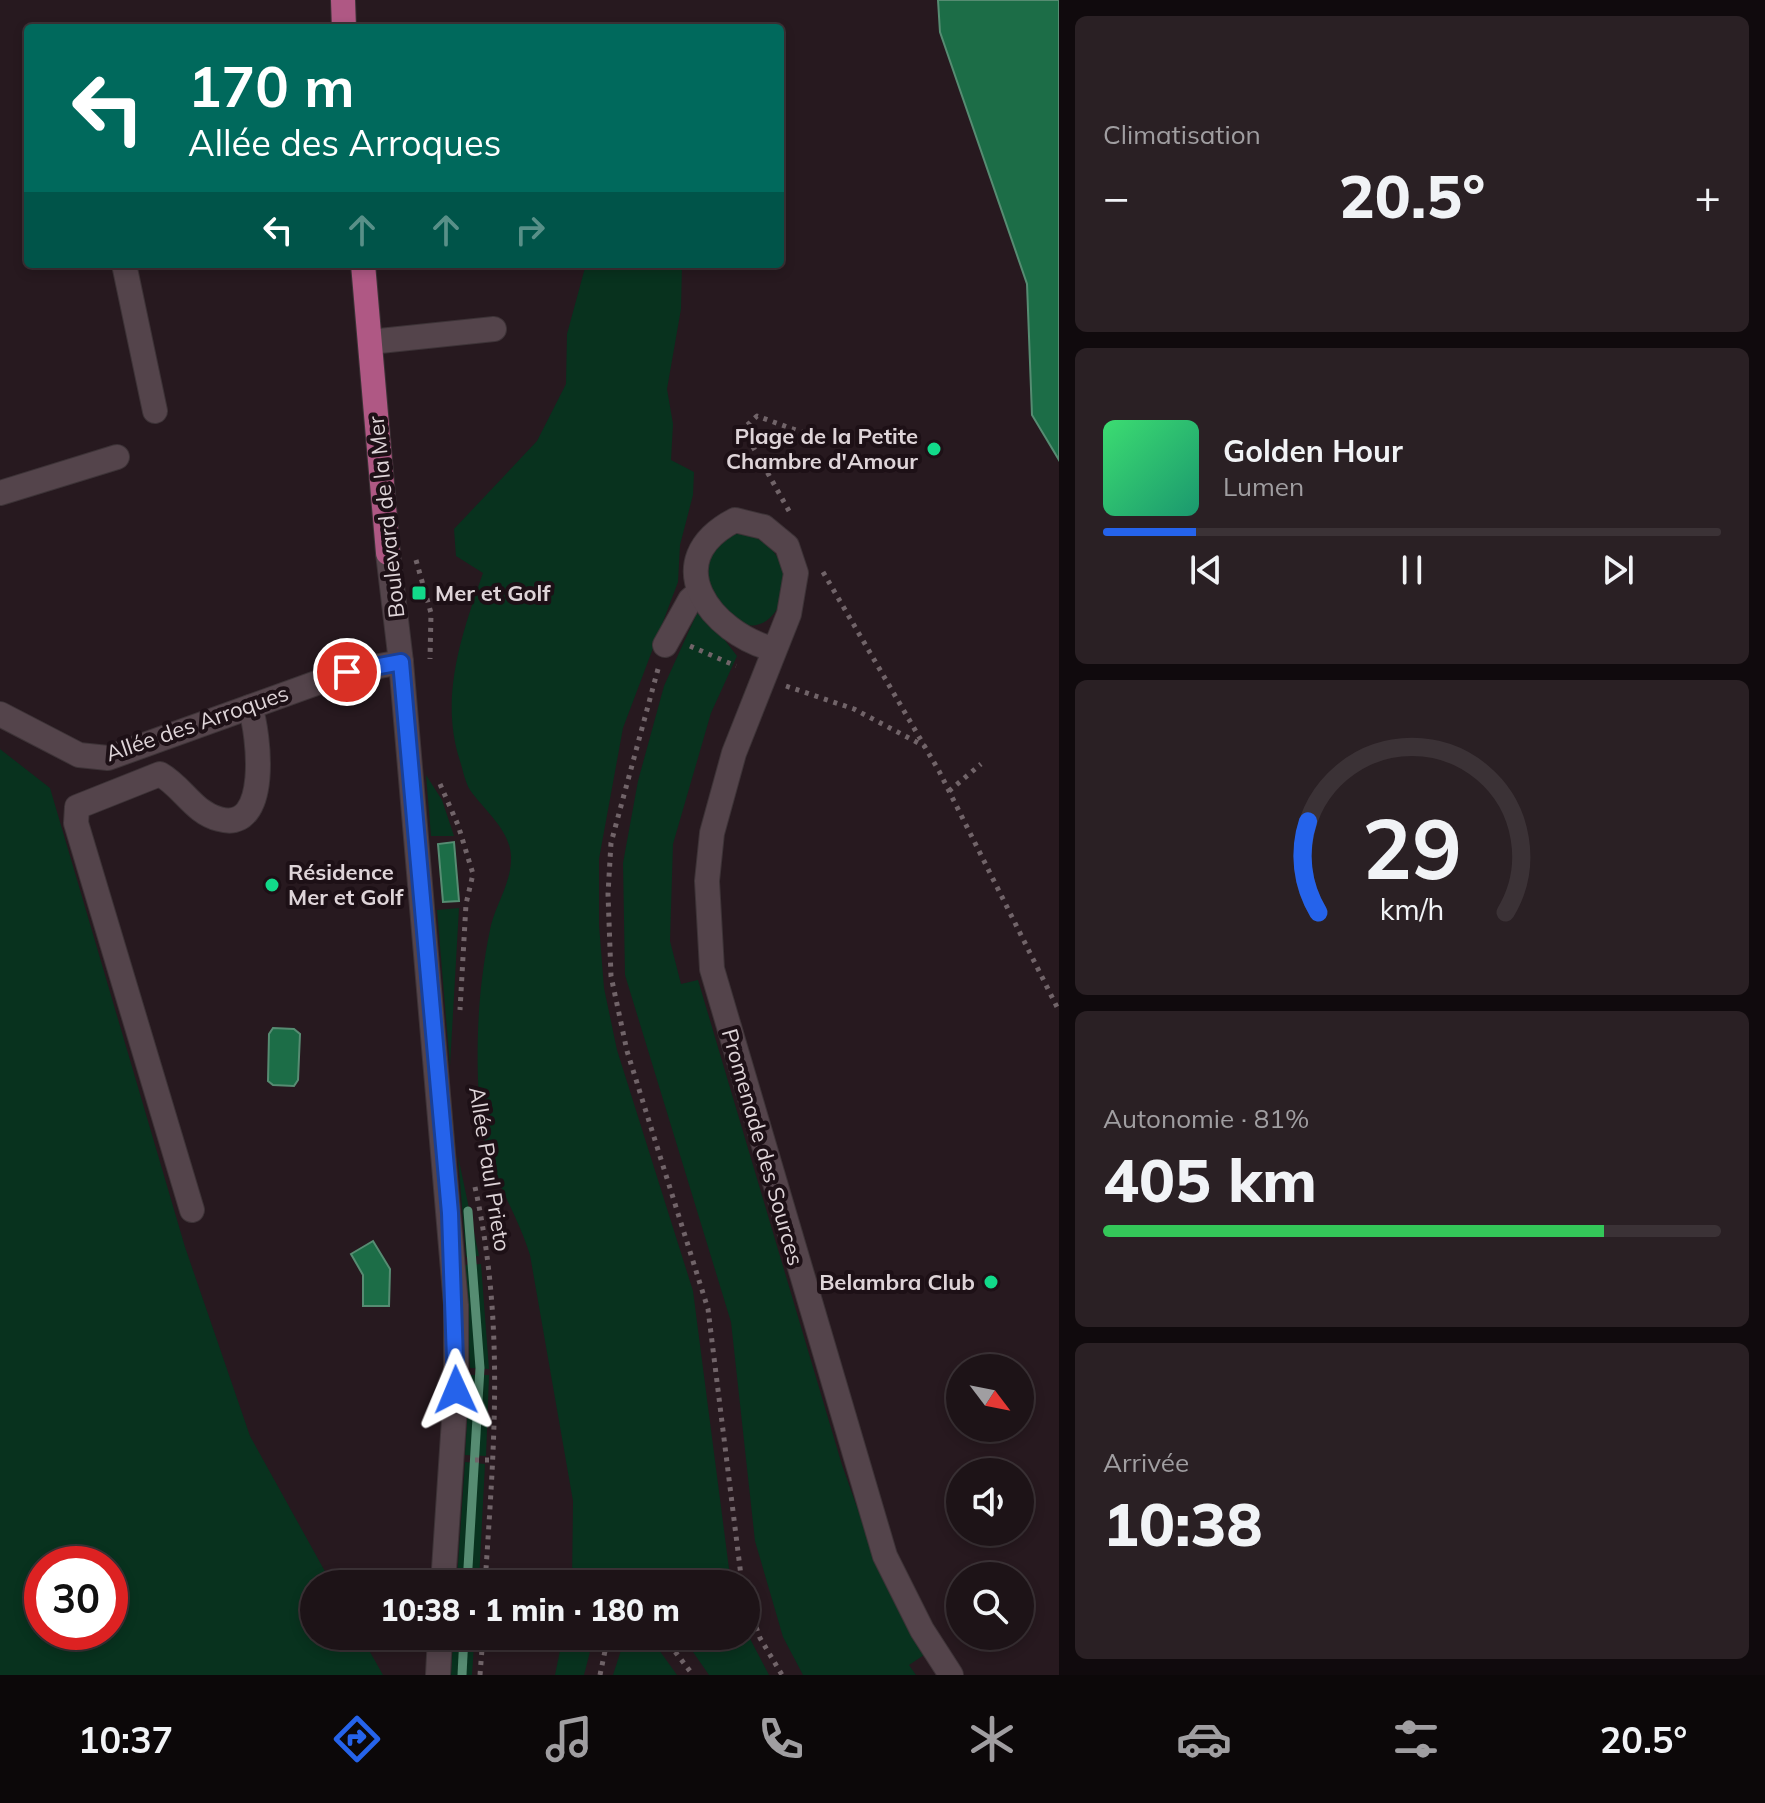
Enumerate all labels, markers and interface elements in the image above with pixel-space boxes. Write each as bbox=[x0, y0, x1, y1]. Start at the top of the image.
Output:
text: 170 m bbox=[188, 51, 355, 121]
icon: left bbox=[56, 56, 160, 160]
text: Climatisation bbox=[1103, 118, 1261, 151]
text: Allée des Arroques bbox=[188, 120, 501, 165]
text: 20.5° bbox=[1339, 158, 1485, 233]
text: − bbox=[1103, 169, 1129, 224]
text: + bbox=[1695, 169, 1721, 224]
icon: left bbox=[256, 208, 300, 252]
icon: ahead bbox=[340, 208, 384, 252]
icon: ahead bbox=[424, 208, 468, 252]
icon: right bbox=[508, 208, 552, 252]
street label: Boulevard de la Mer bbox=[361, 415, 411, 619]
place label: Plage de la Petite Chambre d'Amour bbox=[726, 422, 918, 475]
text: Golden Hour bbox=[1223, 432, 1403, 470]
marker: Plage de la Petite Chambre d'Amour bbox=[925, 440, 943, 458]
text: Lumen bbox=[1223, 470, 1304, 503]
icon: previous bbox=[1184, 548, 1228, 592]
icon: pause bbox=[1390, 548, 1434, 592]
icon: next bbox=[1596, 548, 1640, 592]
place label: Mer et Golf bbox=[435, 579, 551, 607]
marker: Mer et Golf bbox=[410, 584, 428, 602]
pin bbox=[313, 638, 381, 706]
icon: arrive bbox=[325, 650, 369, 694]
street label: Allée des Arroques bbox=[102, 679, 292, 767]
text: 29 bbox=[1362, 795, 1462, 900]
place label: Résidence Mer et Golf bbox=[288, 858, 404, 911]
marker: Résidence Mer et Golf bbox=[263, 876, 281, 894]
text: km/h bbox=[1380, 892, 1444, 928]
street label: Promenade des Sources bbox=[716, 1025, 810, 1269]
street label: Allée Paul Prieto bbox=[463, 1085, 517, 1253]
text: Autonomie · 81% bbox=[1103, 1102, 1309, 1135]
text: 405 km bbox=[1103, 1142, 1317, 1217]
place label: Belambra Club bbox=[819, 1268, 975, 1296]
marker: Belambra Club bbox=[982, 1273, 1000, 1291]
position arrow bbox=[414, 1348, 498, 1432]
north arrow bbox=[946, 1354, 1034, 1442]
map controls bbox=[946, 1354, 1034, 1650]
text: Arrivée bbox=[1103, 1446, 1189, 1479]
button: sound bbox=[946, 1458, 1034, 1546]
text: 10:38 bbox=[1103, 1486, 1263, 1561]
speed limit sign: 30 bbox=[24, 1546, 128, 1650]
button: search bbox=[946, 1562, 1034, 1650]
text: 10:38 · 1 min · 180 m bbox=[380, 1591, 680, 1629]
icon: directions bbox=[329, 1711, 385, 1767]
icon: music bbox=[541, 1711, 597, 1767]
icon: phone bbox=[753, 1711, 809, 1767]
icon: climate bbox=[964, 1711, 1020, 1767]
icon: car bbox=[1176, 1711, 1232, 1767]
icon: filters bbox=[1388, 1711, 1444, 1767]
text: 10:37 bbox=[78, 1717, 173, 1762]
text: 20.5° bbox=[1600, 1717, 1687, 1762]

